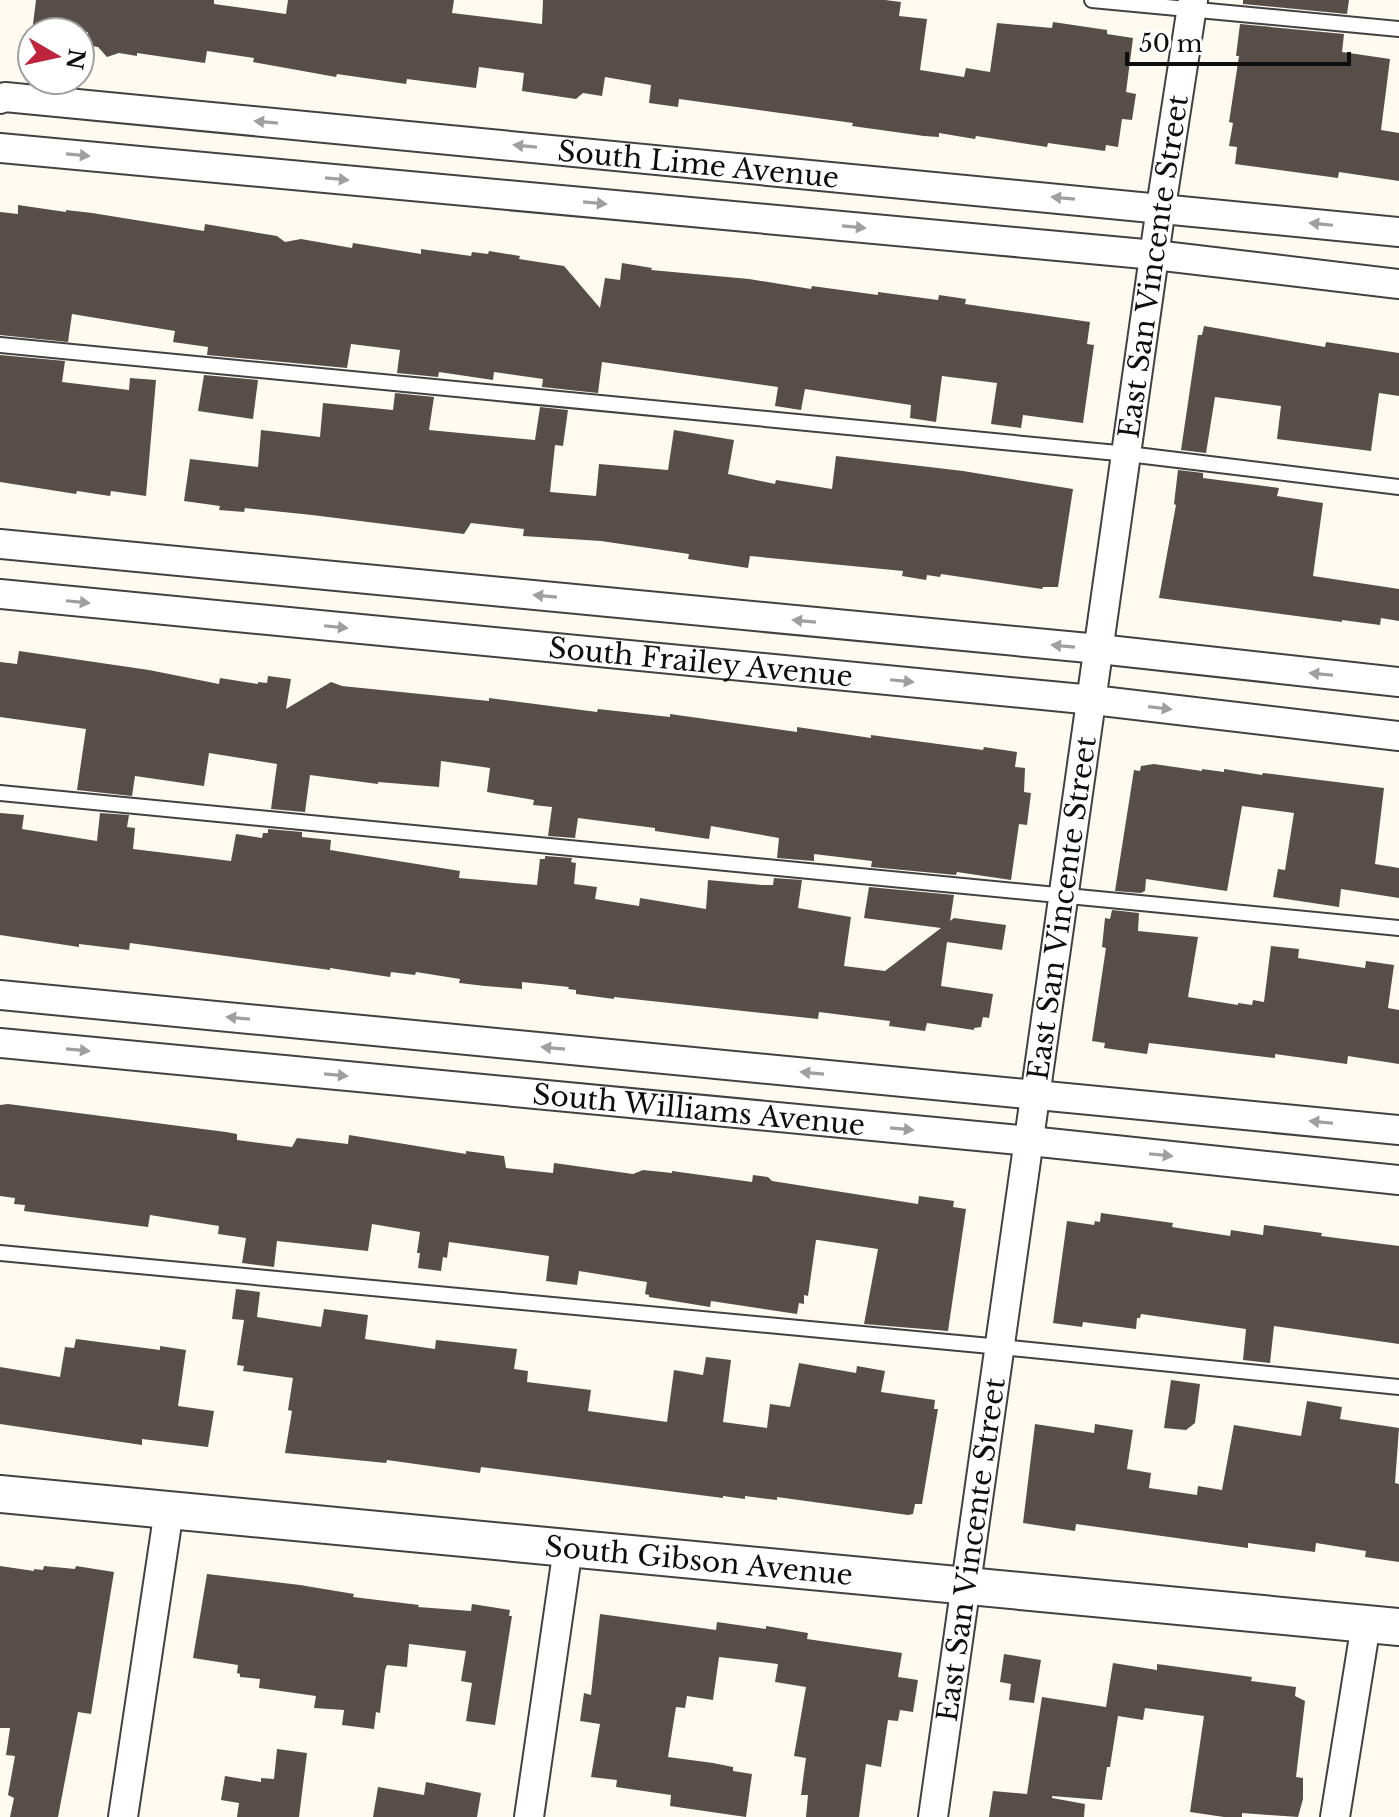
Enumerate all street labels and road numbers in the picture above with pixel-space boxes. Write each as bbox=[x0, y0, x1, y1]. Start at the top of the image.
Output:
street label: East San Vincente Street bbox=[1111, 92, 1196, 441]
street label: South Lime Avenue bbox=[556, 133, 841, 195]
street label: South Frailey Avenue bbox=[547, 630, 854, 694]
street label: East San Vincente Street bbox=[1020, 734, 1103, 1082]
street label: South Williams Avenue bbox=[531, 1076, 867, 1143]
street label: East San Vincente Street bbox=[929, 1375, 1013, 1724]
street label: South Gibson Avenue bbox=[543, 1528, 854, 1592]

